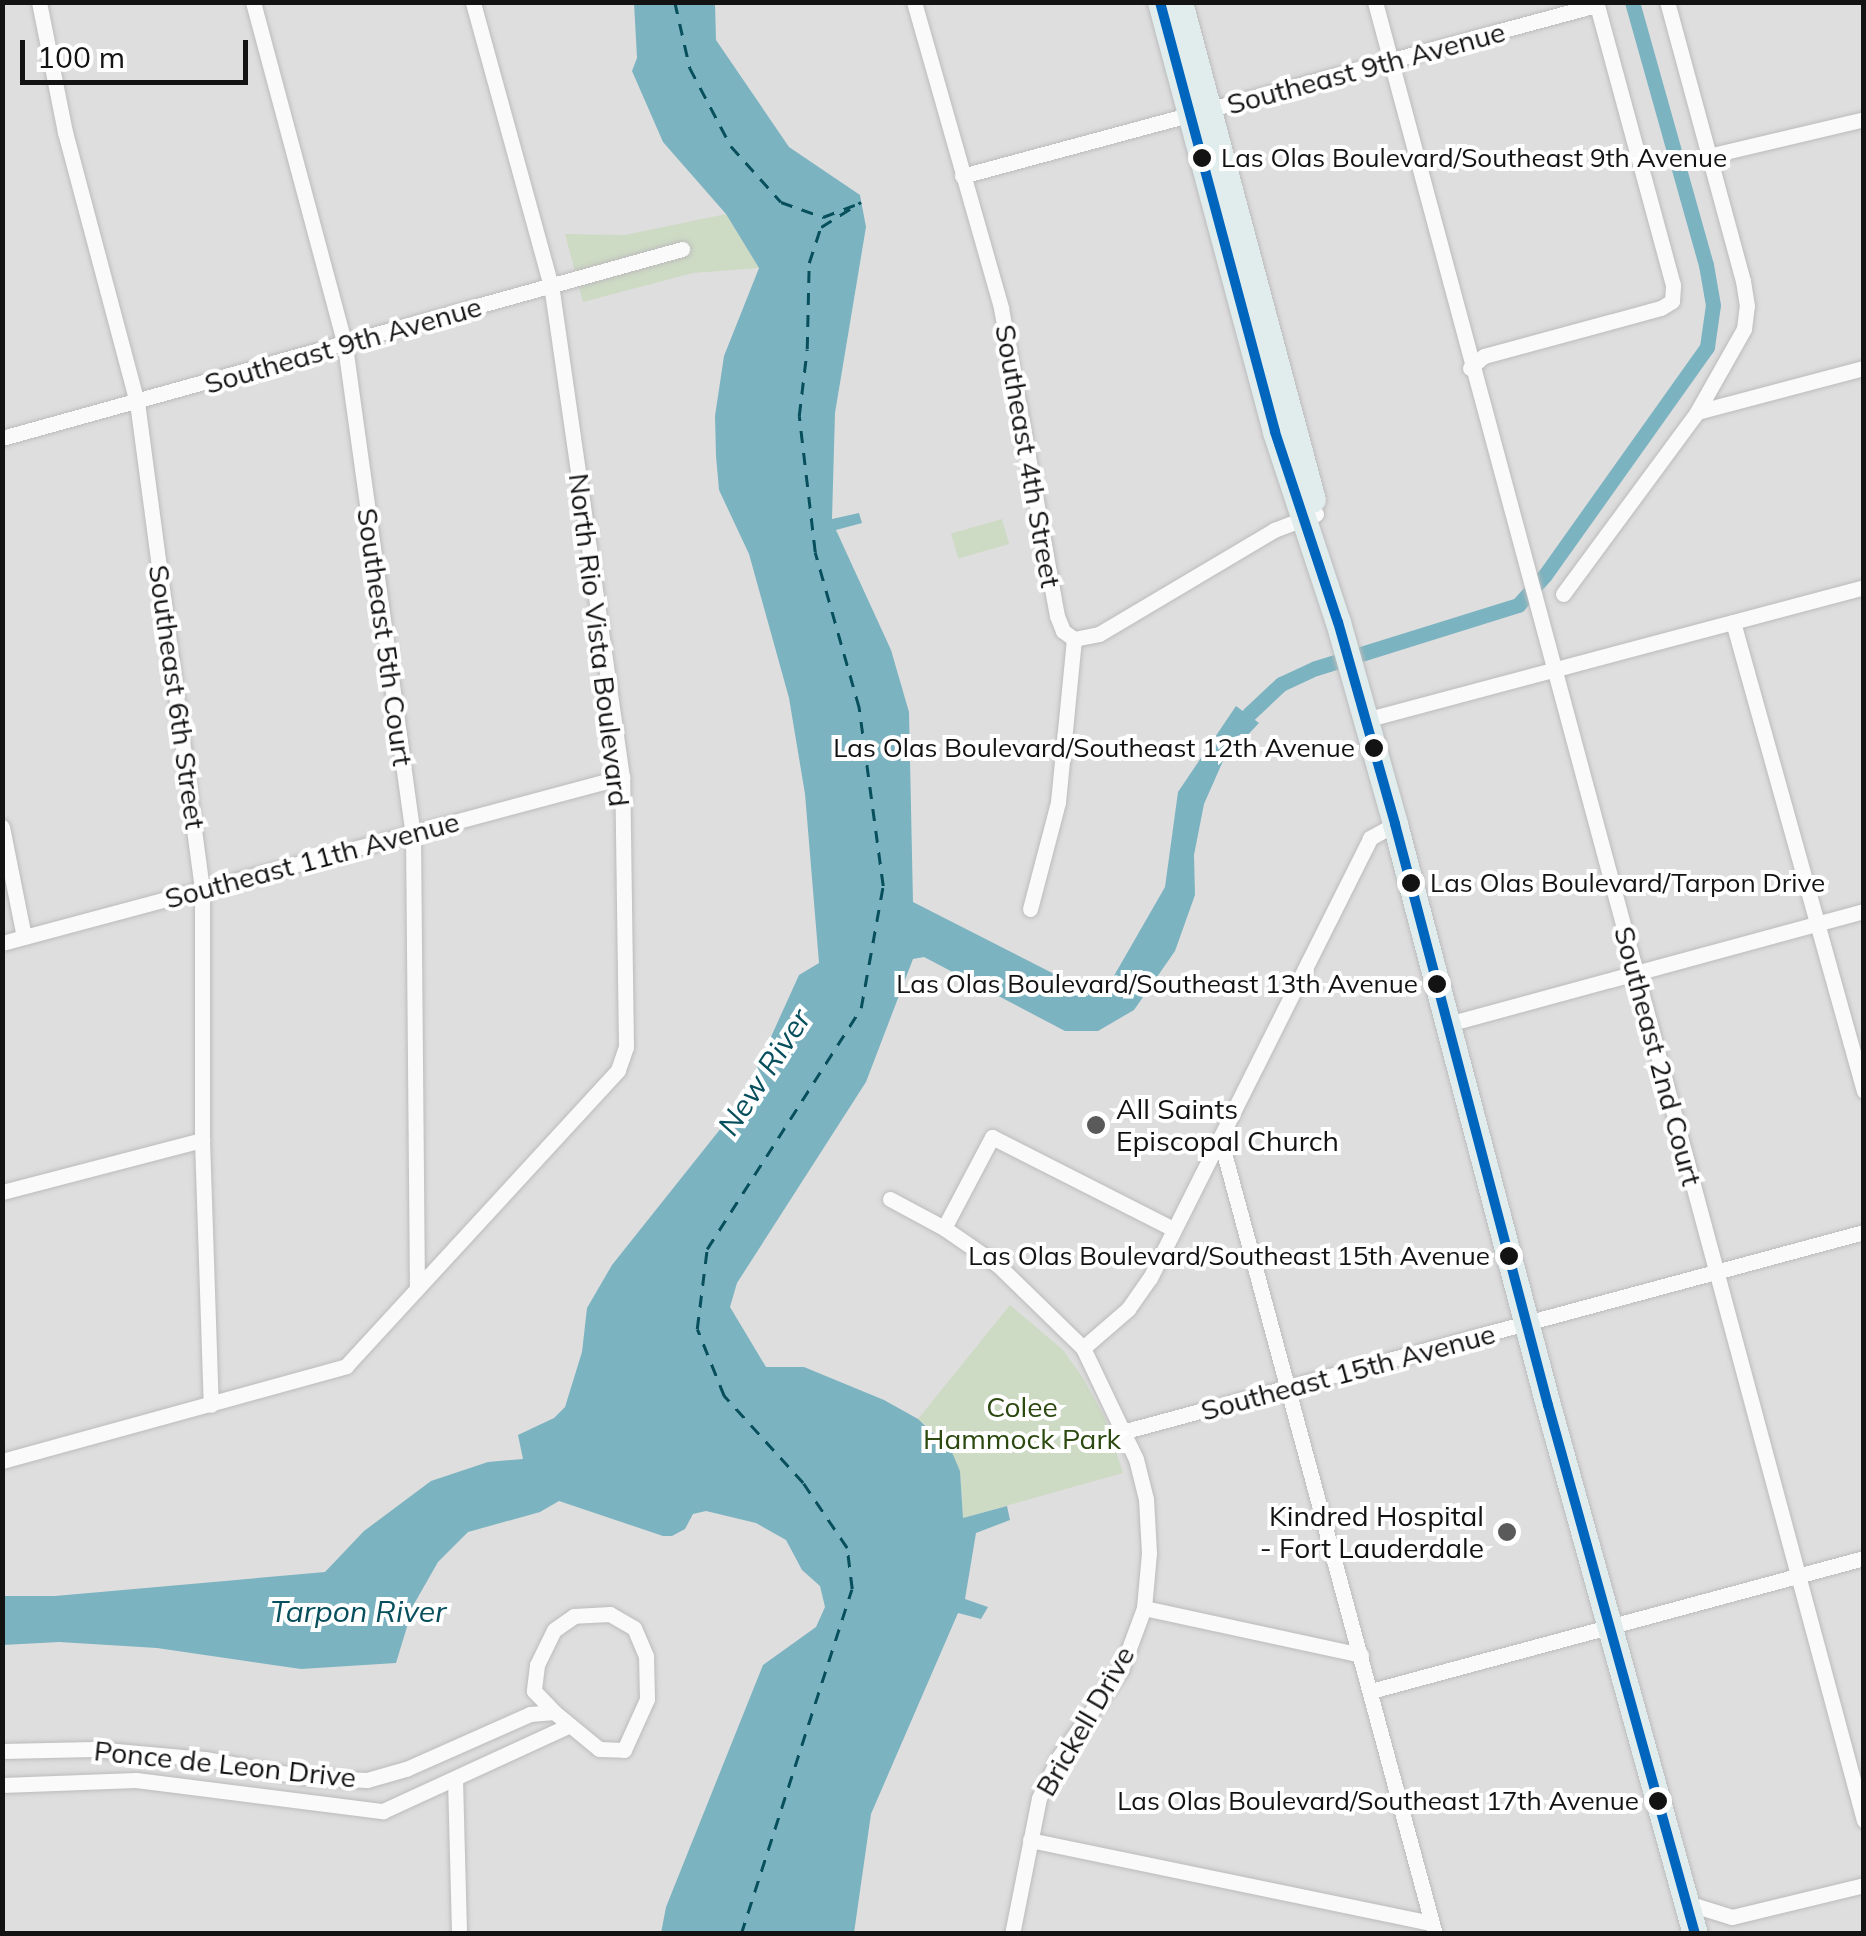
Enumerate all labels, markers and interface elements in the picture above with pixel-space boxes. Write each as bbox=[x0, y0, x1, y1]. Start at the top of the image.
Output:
street label: Southeast 9th Avenue bbox=[1223, 15, 1509, 121]
scale bar bbox=[25, 20, 252, 82]
text: 100 m bbox=[37, 38, 125, 76]
place label: Las Olas Boulevard/Southeast 9th Avenue bbox=[1221, 142, 1727, 174]
marker: Las Olas Boulevard/Southeast 9th Avenue bbox=[1192, 148, 1212, 168]
street label: Southeast 9th Avenue bbox=[201, 289, 485, 401]
street label: Southeast 4th Street bbox=[988, 322, 1068, 590]
street label: North Rio Vista Boulevard bbox=[562, 471, 636, 809]
street label: Southeast 5th Court bbox=[350, 506, 420, 768]
street label: Southeast 6th Street bbox=[142, 563, 212, 831]
place label: Las Olas Boulevard/Southeast 12th Avenue bbox=[833, 732, 1355, 764]
marker: Las Olas Boulevard/Southeast 12th Avenue bbox=[1364, 738, 1384, 758]
street label: Southeast 11th Avenue bbox=[161, 805, 463, 915]
place label: Las Olas Boulevard/Tarpon Drive bbox=[1430, 867, 1825, 899]
marker: Las Olas Boulevard/Tarpon Drive bbox=[1401, 873, 1421, 893]
street label: Southeast 2nd Court bbox=[1607, 923, 1709, 1189]
place label: Las Olas Boulevard/Southeast 13th Avenue bbox=[896, 968, 1418, 1000]
marker: Las Olas Boulevard/Southeast 13th Avenue bbox=[1427, 974, 1447, 994]
water label: New River bbox=[710, 1002, 818, 1142]
place label: All Saints Episcopal Church bbox=[1116, 1092, 1339, 1158]
marker: All Saints Episcopal Church bbox=[1085, 1114, 1107, 1136]
place label: Las Olas Boulevard/Southeast 15th Avenue bbox=[968, 1240, 1490, 1272]
marker: Las Olas Boulevard/Southeast 15th Avenue bbox=[1499, 1246, 1519, 1266]
street label: Southeast 15th Avenue bbox=[1197, 1317, 1499, 1427]
park label: Colee Hammock Park bbox=[923, 1390, 1121, 1456]
place label: Kindred Hospital - Fort Lauderdale bbox=[1260, 1499, 1484, 1565]
marker: Kindred Hospital - Fort Lauderdale bbox=[1494, 1519, 1520, 1545]
water label: Tarpon River bbox=[270, 1593, 446, 1629]
street label: Brickell Drive bbox=[1029, 1640, 1141, 1802]
street label: Ponce de Leon Drive bbox=[92, 1734, 358, 1794]
place label: Las Olas Boulevard/Southeast 17th Avenue bbox=[1117, 1785, 1639, 1817]
marker: Las Olas Boulevard/Southeast 17th Avenue bbox=[1648, 1791, 1668, 1811]

